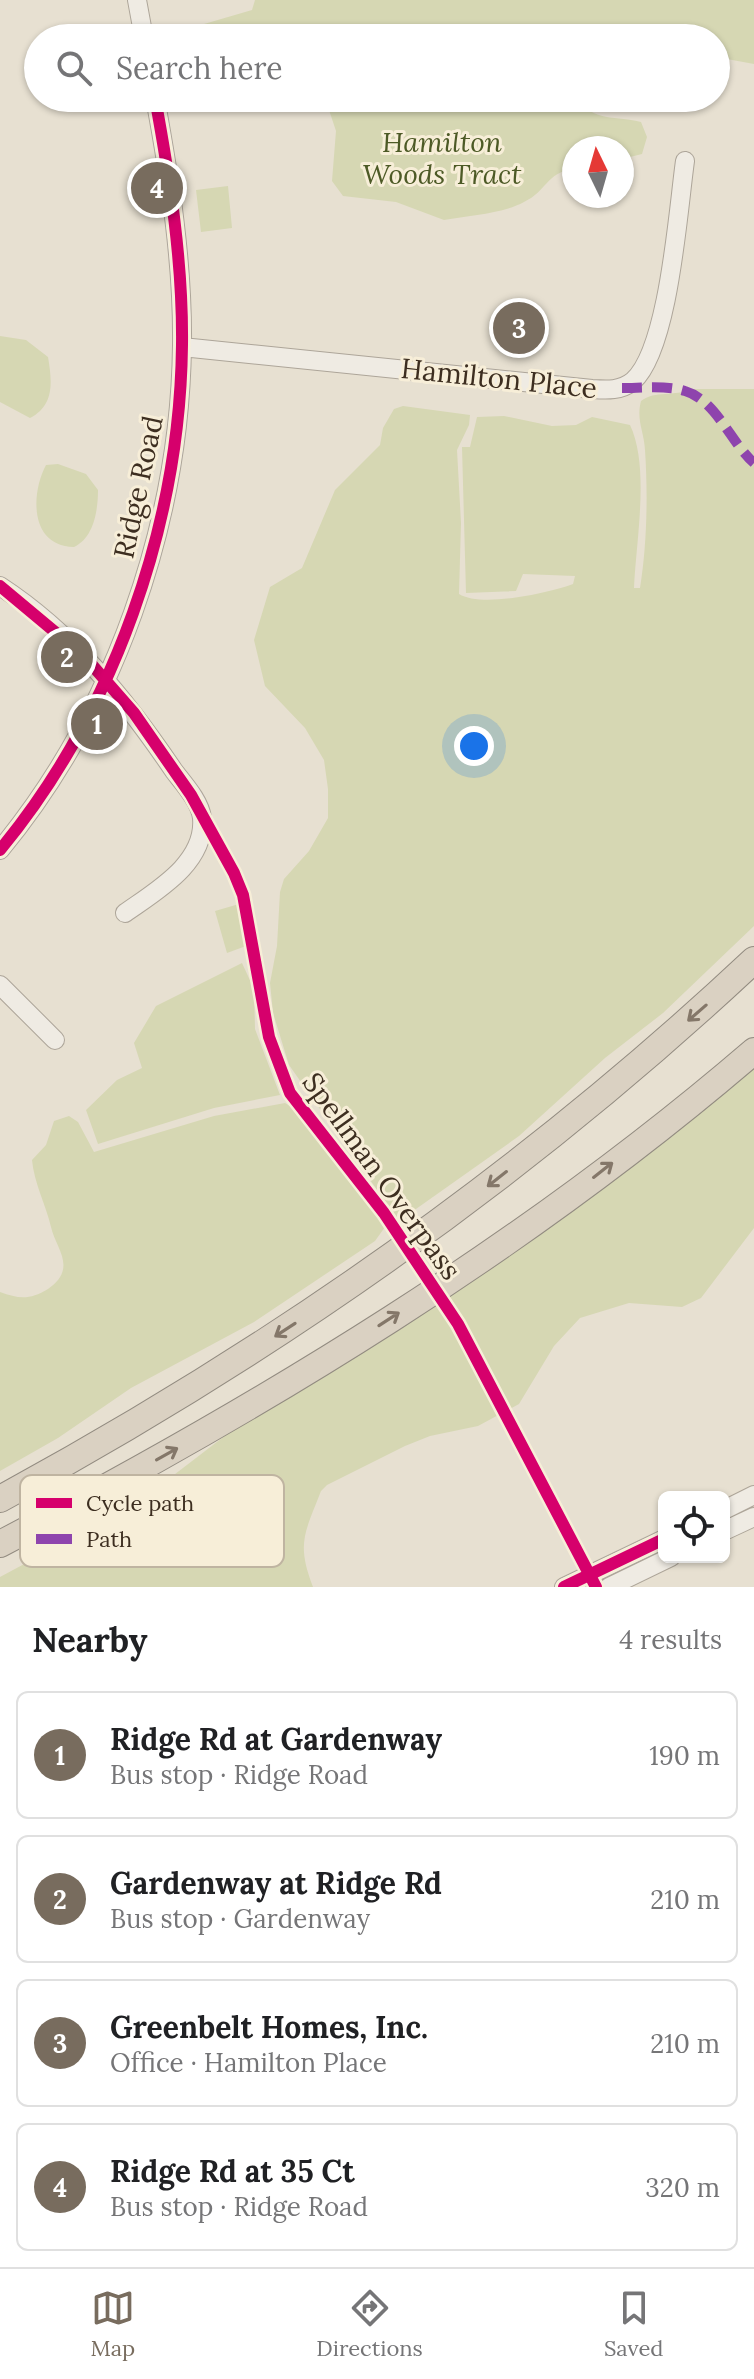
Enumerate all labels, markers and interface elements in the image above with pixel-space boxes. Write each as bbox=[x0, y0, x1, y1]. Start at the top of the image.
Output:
search box bbox=[24, 24, 730, 112]
icon: search bbox=[52, 46, 96, 90]
text: Search here bbox=[116, 49, 283, 87]
park label: Hamilton Woods Tract bbox=[362, 124, 522, 192]
north arrow bbox=[562, 136, 634, 208]
pin: 4 bbox=[131, 158, 183, 218]
pin: 3 bbox=[493, 298, 545, 358]
street label: Hamilton Place bbox=[399, 350, 599, 406]
street label: Ridge Road bbox=[105, 412, 171, 562]
pin: 2 bbox=[41, 627, 93, 687]
pin: 1 bbox=[71, 694, 123, 754]
your location bbox=[454, 726, 494, 766]
one-way arrow bbox=[687, 1004, 707, 1022]
street label: Spellman Overpass bbox=[295, 1065, 469, 1287]
one-way arrow bbox=[592, 1162, 613, 1179]
one-way arrow bbox=[486, 1171, 508, 1188]
one-way arrow bbox=[378, 1311, 400, 1327]
one-way arrow bbox=[275, 1322, 297, 1339]
one-way arrow bbox=[155, 1446, 179, 1461]
legend bbox=[20, 1475, 284, 1567]
text: Cycle path bbox=[86, 1489, 194, 1517]
map controls bbox=[658, 1491, 730, 1563]
button: locate bbox=[658, 1491, 730, 1563]
text: Path bbox=[86, 1525, 132, 1553]
text: Nearby bbox=[32, 1618, 148, 1661]
text: 4 results bbox=[619, 1623, 722, 1656]
text: Ridge Rd at Gardenway bbox=[110, 1720, 442, 1758]
text: 1 bbox=[55, 1739, 65, 1772]
text: 190 m bbox=[649, 1739, 720, 1772]
text: Bus stop · Ridge Road bbox=[110, 1758, 368, 1791]
text: Gardenway at Ridge Rd bbox=[110, 1864, 442, 1902]
text: 2 bbox=[53, 1883, 67, 1916]
text: 210 m bbox=[650, 1883, 720, 1916]
text: Bus stop · Gardenway bbox=[110, 1902, 370, 1935]
text: Greenbelt Homes, Inc. bbox=[110, 2008, 428, 2046]
text: 3 bbox=[53, 2027, 67, 2060]
text: 210 m bbox=[650, 2027, 720, 2060]
text: Office · Hamilton Place bbox=[110, 2046, 387, 2079]
text: Ridge Rd at 35 Ct bbox=[110, 2152, 355, 2190]
text: 4 bbox=[53, 2171, 67, 2204]
text: 320 m bbox=[645, 2171, 720, 2204]
text: Bus stop · Ridge Road bbox=[110, 2190, 368, 2223]
tab: Map bbox=[91, 2286, 135, 2362]
tab: Directions bbox=[316, 2286, 423, 2362]
tab: Saved bbox=[604, 2286, 663, 2362]

